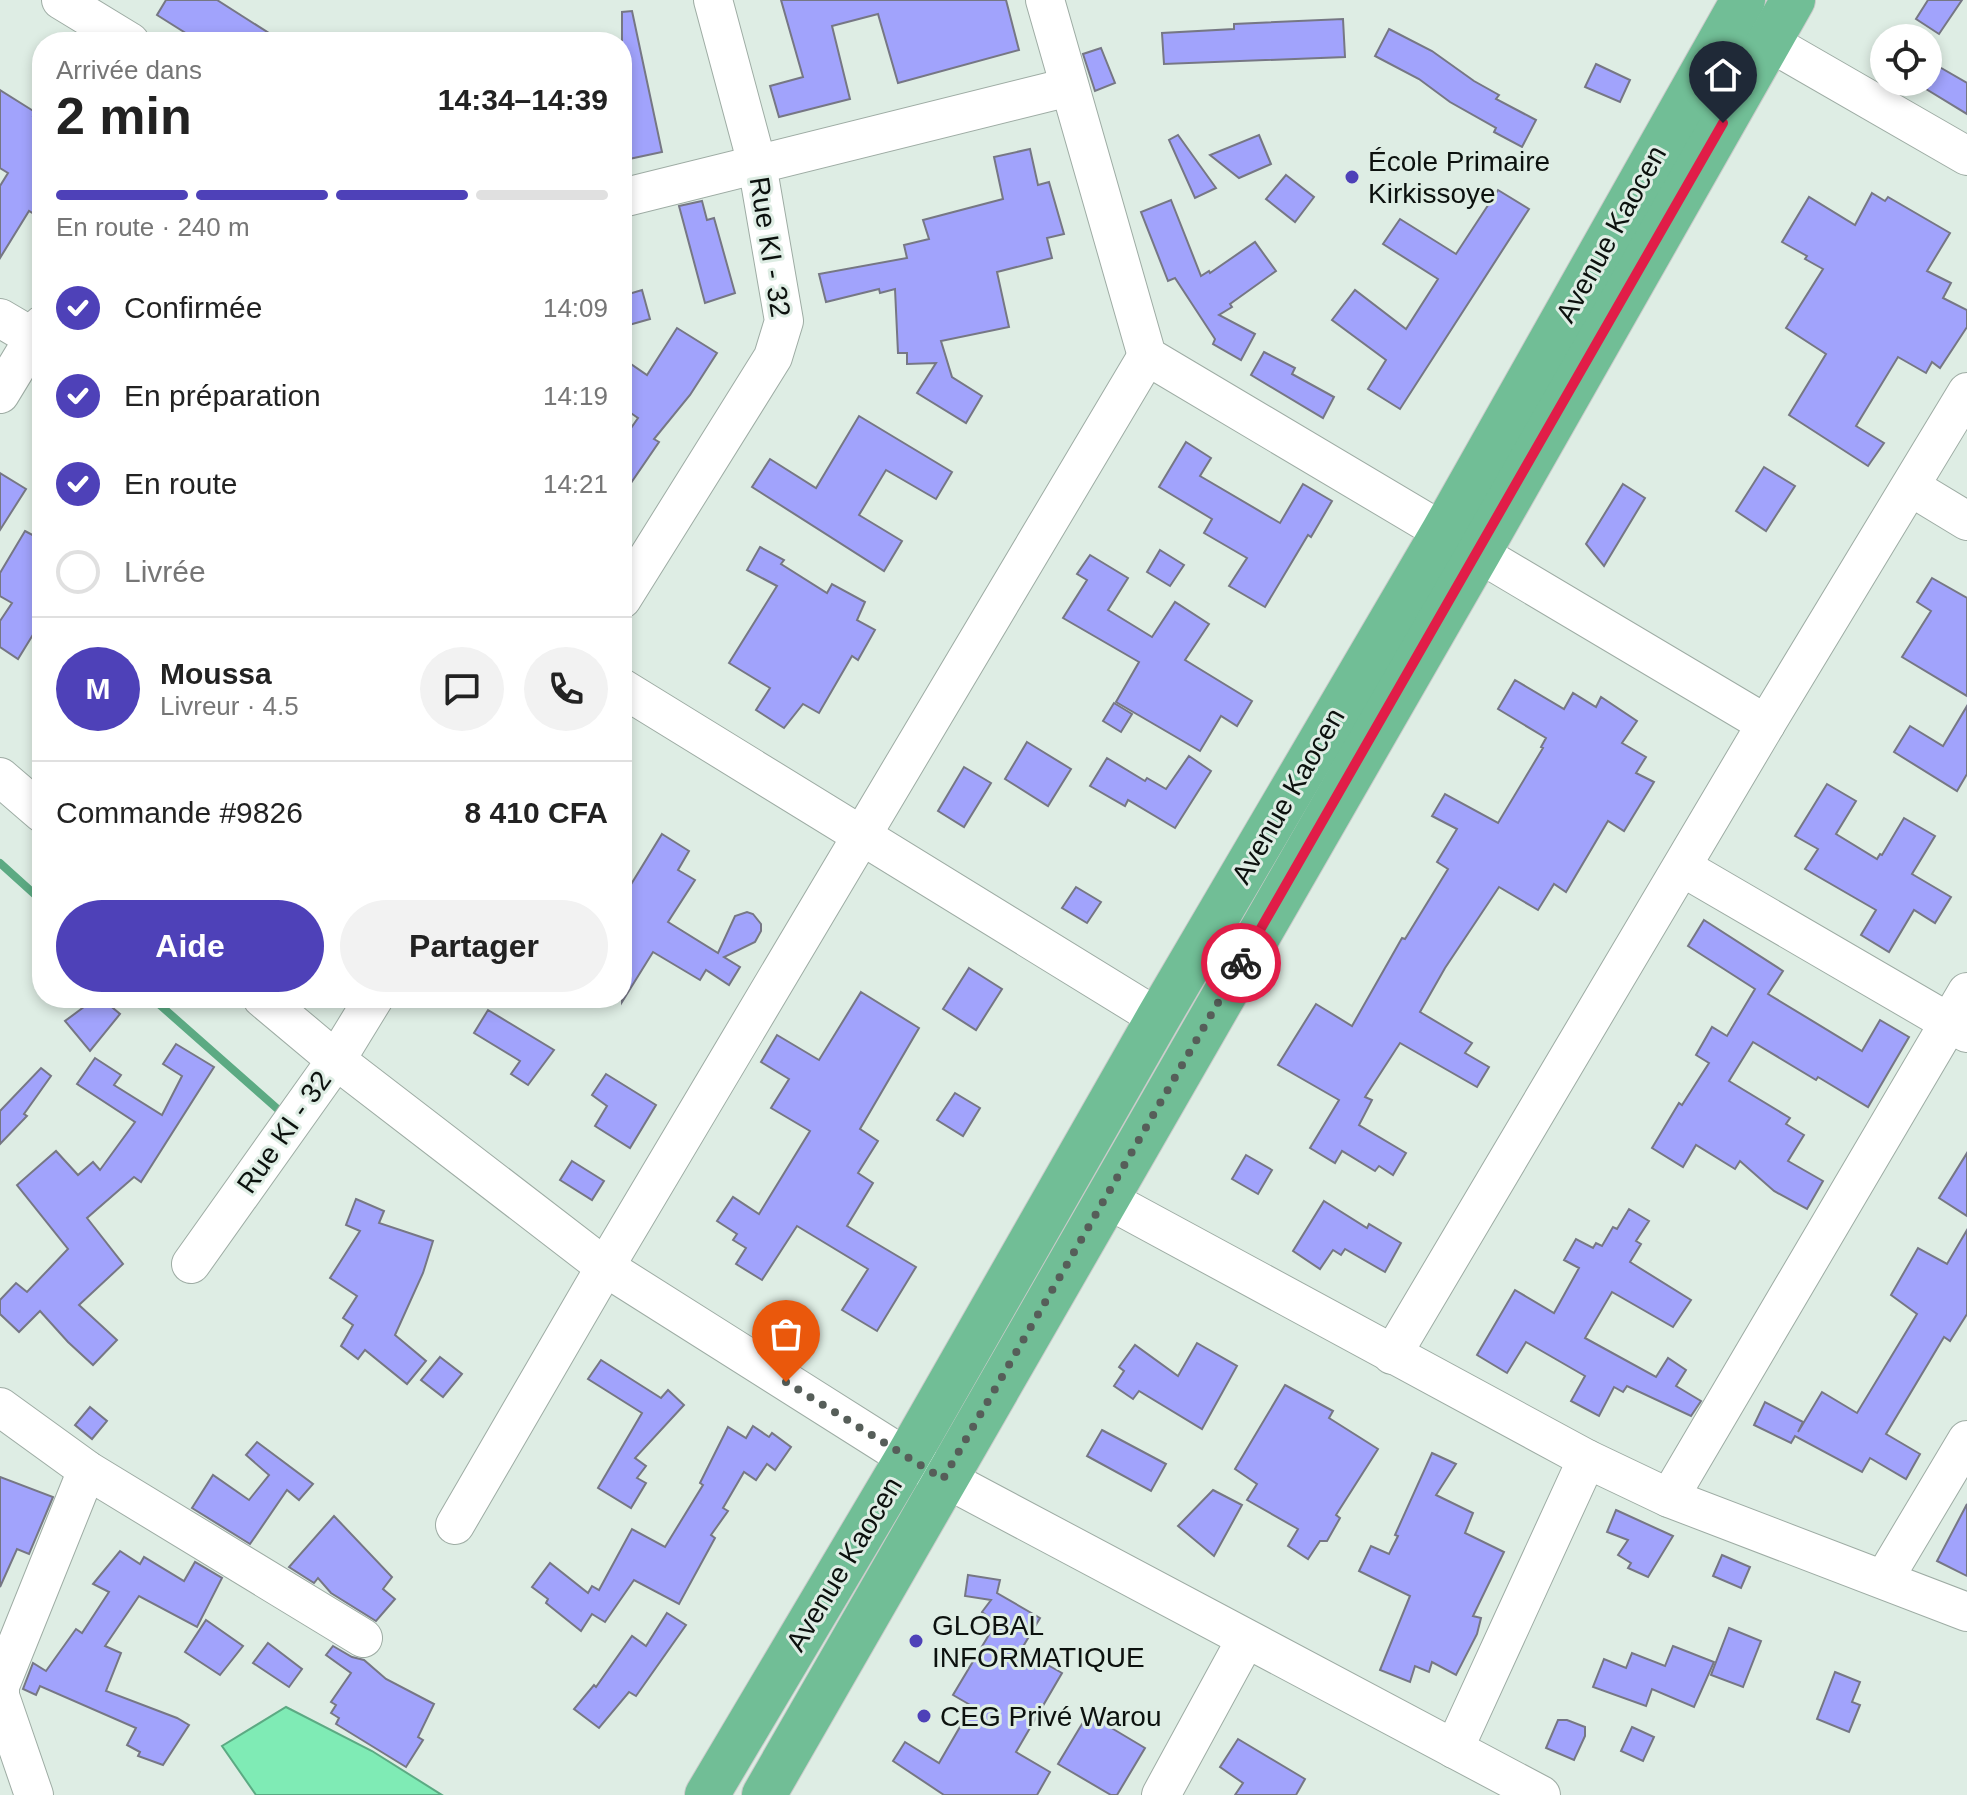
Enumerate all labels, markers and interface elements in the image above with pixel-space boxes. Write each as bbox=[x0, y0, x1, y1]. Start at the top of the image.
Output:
map controls bbox=[1870, 24, 1942, 96]
button: locate bbox=[1870, 24, 1942, 96]
pin bbox=[1689, 41, 1757, 123]
icon: home bbox=[1701, 53, 1745, 97]
text: Arrivée dans bbox=[56, 55, 202, 85]
text: 14:34–14:39 bbox=[438, 83, 608, 116]
text: 2 min bbox=[56, 87, 192, 145]
street label: Avenue Kaocen bbox=[1550, 140, 1672, 328]
place label: École Primaire Kirkissoye bbox=[1368, 146, 1550, 209]
marker: École Primaire Kirkissoye bbox=[1343, 168, 1361, 186]
street label: Rue KI - 32 bbox=[744, 175, 796, 319]
text: En route · 240 m bbox=[56, 212, 250, 242]
icon: check bbox=[56, 286, 100, 330]
text: Confirmée bbox=[124, 291, 262, 324]
text: 14:09 bbox=[543, 293, 608, 323]
icon: check bbox=[56, 374, 100, 418]
text: En préparation bbox=[124, 379, 321, 412]
text: 14:19 bbox=[543, 381, 608, 411]
icon: check bbox=[56, 462, 100, 506]
text: En route bbox=[124, 467, 237, 500]
text: 14:21 bbox=[543, 469, 608, 499]
text: Livrée bbox=[124, 555, 206, 588]
button: chat bbox=[420, 647, 504, 731]
button: phone bbox=[524, 647, 608, 731]
text: Moussa bbox=[160, 657, 272, 690]
text: M bbox=[86, 672, 111, 705]
text: Livreur · 4.5 bbox=[160, 691, 299, 721]
street label: Avenue Kaocen bbox=[1225, 703, 1351, 889]
text: Commande #9826 bbox=[56, 796, 303, 829]
text: 8 410 CFA bbox=[465, 796, 608, 829]
button: Aide bbox=[56, 900, 324, 992]
button: Partager bbox=[340, 900, 608, 992]
courier bbox=[1201, 923, 1281, 1003]
icon: bike bbox=[1219, 941, 1263, 985]
street label: Rue KI - 32 bbox=[231, 1065, 337, 1199]
pin bbox=[752, 1300, 820, 1382]
icon: bag bbox=[764, 1312, 808, 1356]
street label: Avenue Kaocen bbox=[780, 1471, 908, 1657]
place label: GLOBAL INFORMATIQUE bbox=[932, 1610, 1145, 1673]
marker: GLOBAL INFORMATIQUE bbox=[907, 1632, 925, 1650]
place label: CEG Privé Warou bbox=[940, 1701, 1161, 1732]
marker: CEG Privé Warou bbox=[915, 1707, 933, 1725]

